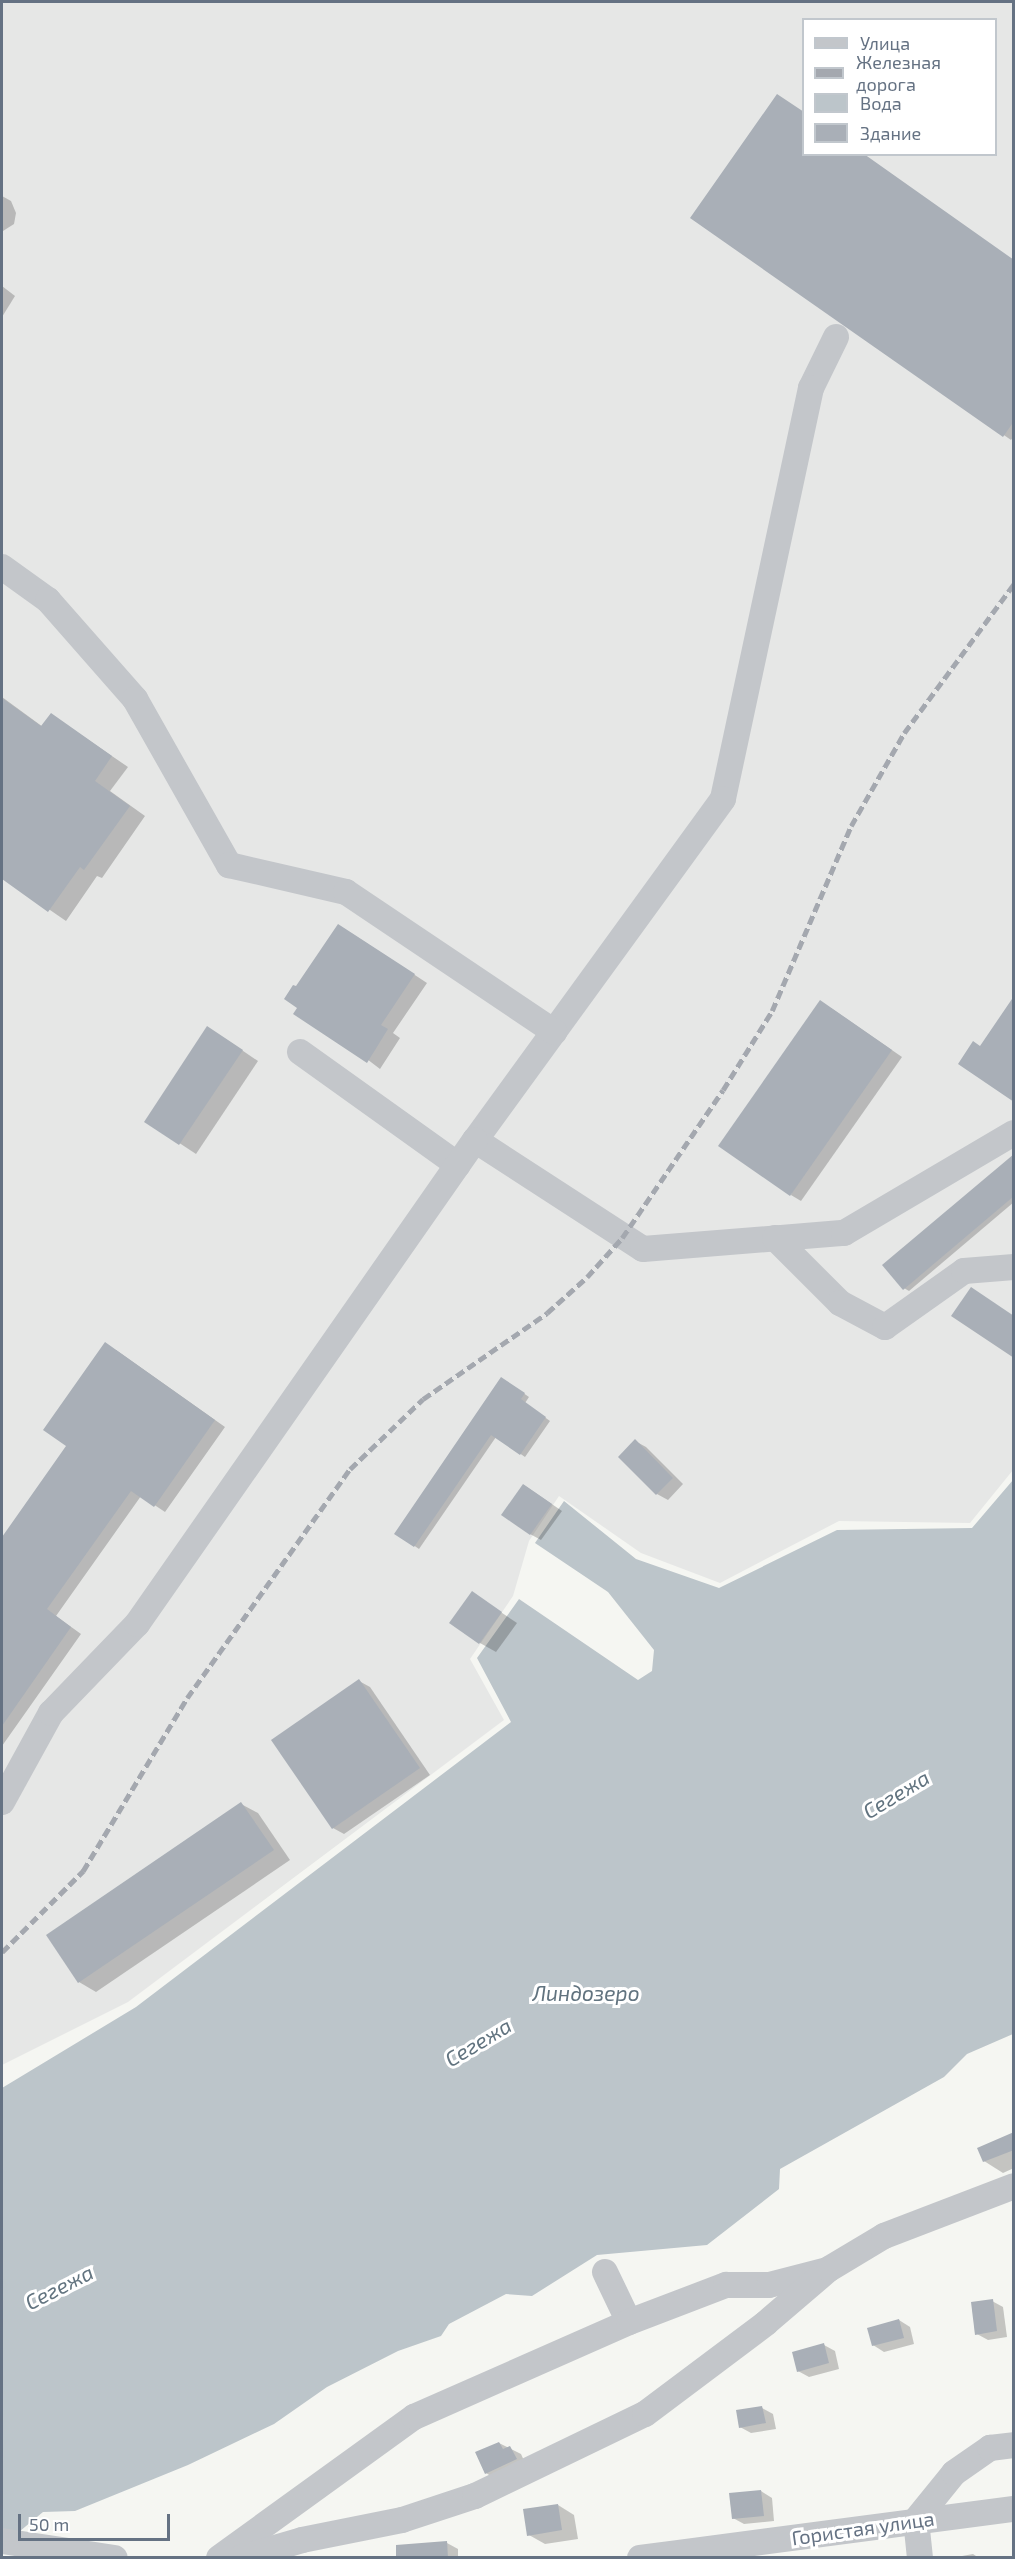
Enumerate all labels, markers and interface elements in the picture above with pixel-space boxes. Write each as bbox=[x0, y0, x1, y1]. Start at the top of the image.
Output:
legend bbox=[802, 18, 997, 156]
text: Улица bbox=[860, 32, 910, 54]
text: Железная дорога bbox=[856, 51, 941, 95]
text: Вода bbox=[860, 92, 902, 114]
text: Здание bbox=[860, 122, 921, 144]
water label: Сегежа bbox=[858, 1764, 934, 1824]
water label: Линдозеро bbox=[532, 1980, 640, 2006]
water label: Сегежа bbox=[440, 2012, 516, 2072]
water label: Сегежа bbox=[21, 2259, 97, 2315]
scale bar bbox=[21, 2502, 172, 2540]
street label: Гористая улица bbox=[790, 2506, 936, 2550]
text: 50 m bbox=[29, 2513, 69, 2535]

